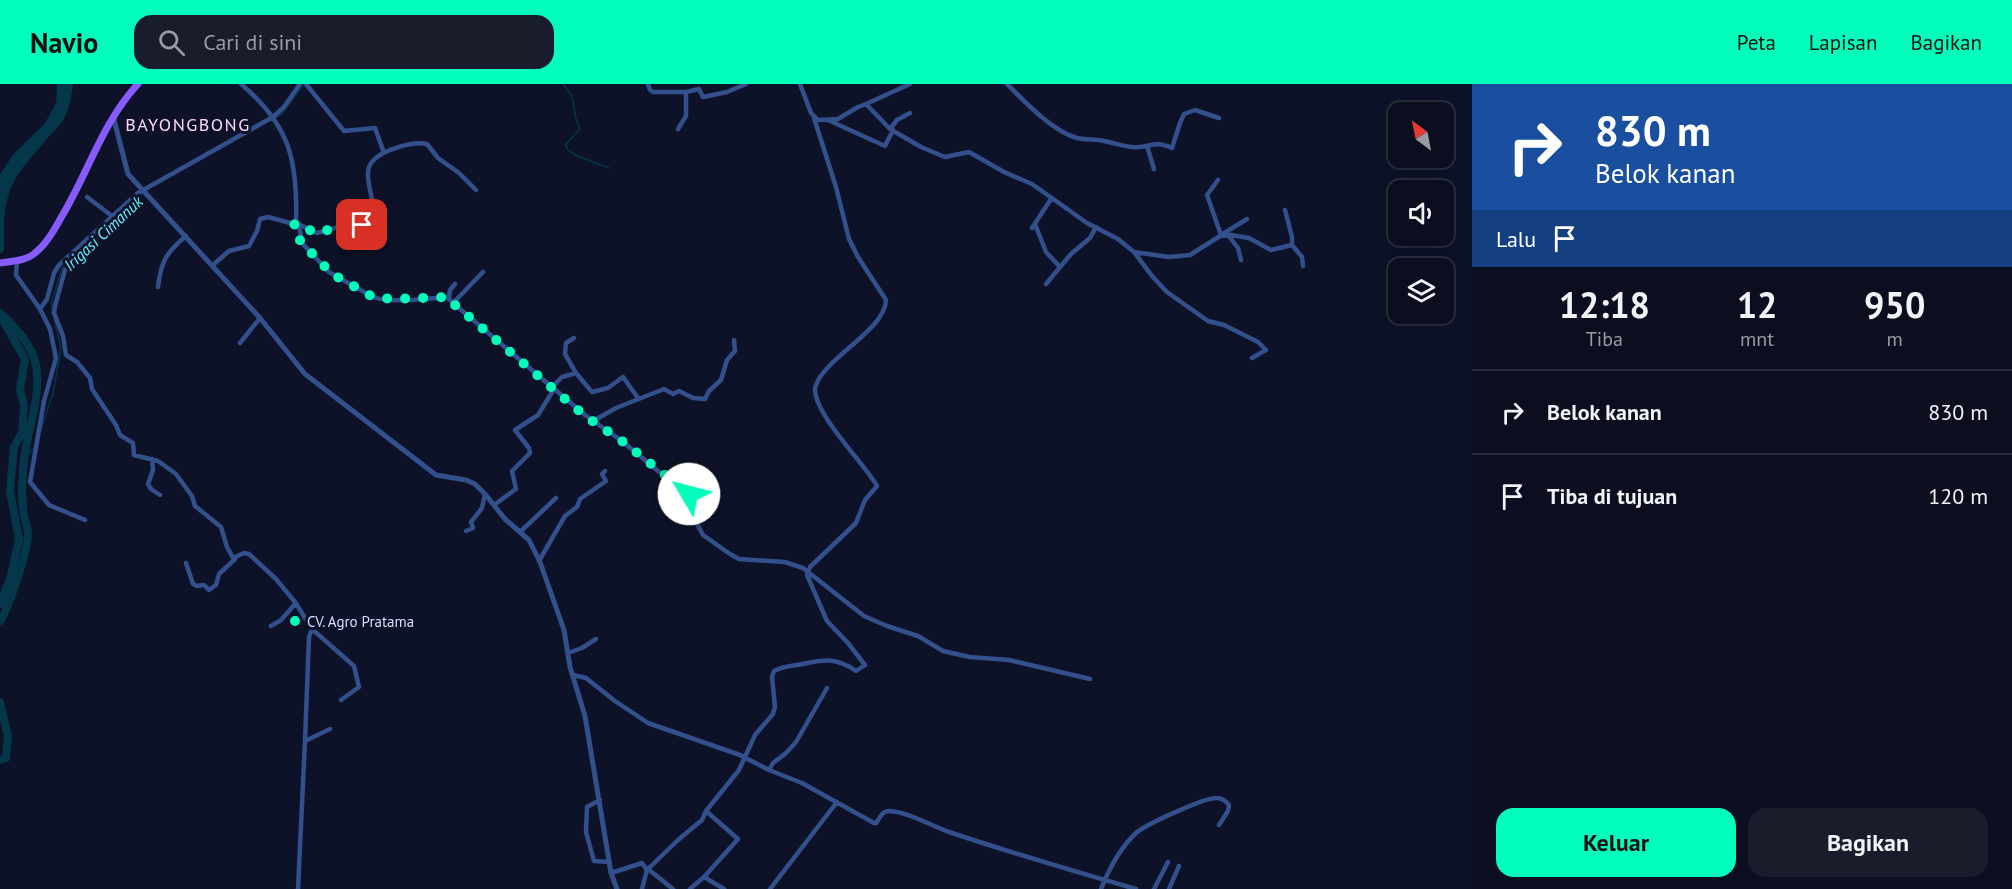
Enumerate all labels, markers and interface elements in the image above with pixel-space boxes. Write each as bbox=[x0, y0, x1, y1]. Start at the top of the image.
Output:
search box bbox=[134, 15, 554, 69]
text: Navio bbox=[30, 24, 98, 61]
icon: search bbox=[155, 26, 188, 59]
text: Cari di sini bbox=[203, 28, 302, 56]
text: Peta bbox=[1737, 29, 1776, 56]
text: Lapisan bbox=[1809, 29, 1877, 56]
text: Bagikan bbox=[1910, 29, 1982, 56]
north arrow bbox=[1388, 102, 1454, 168]
map controls bbox=[1388, 102, 1454, 324]
text: 830 m bbox=[1595, 103, 1711, 158]
icon: right bbox=[1496, 108, 1574, 186]
district label: BAYONGBONG bbox=[125, 113, 251, 136]
text: Belok kanan bbox=[1595, 156, 1735, 190]
button: sound bbox=[1388, 180, 1454, 246]
water label: Irigasi Cimanuk bbox=[59, 191, 147, 275]
pin bbox=[336, 199, 387, 250]
icon: arrive bbox=[345, 208, 378, 241]
icon: arrive bbox=[1548, 222, 1581, 255]
text: Lalu bbox=[1496, 225, 1536, 253]
button: layers bbox=[1388, 258, 1454, 324]
text: 12:18 bbox=[1559, 281, 1650, 328]
text: 12 bbox=[1737, 281, 1777, 328]
text: 950 bbox=[1864, 281, 1925, 328]
text: Tiba bbox=[1586, 326, 1623, 352]
text: mnt bbox=[1740, 326, 1774, 352]
text: m bbox=[1887, 326, 1903, 352]
icon: right bbox=[1496, 396, 1529, 429]
text: Belok kanan bbox=[1547, 398, 1662, 426]
text: 830 m bbox=[1928, 398, 1988, 426]
position arrow bbox=[657, 462, 721, 526]
icon: arrive bbox=[1496, 480, 1529, 513]
text: Tiba di tujuan bbox=[1547, 482, 1677, 510]
text: 120 m bbox=[1928, 482, 1988, 510]
place label: CV. Agro Pratama bbox=[307, 612, 414, 631]
marker: CV. Agro Pratama bbox=[288, 614, 302, 628]
button: Keluar bbox=[1496, 808, 1736, 877]
button: Bagikan bbox=[1748, 808, 1988, 877]

